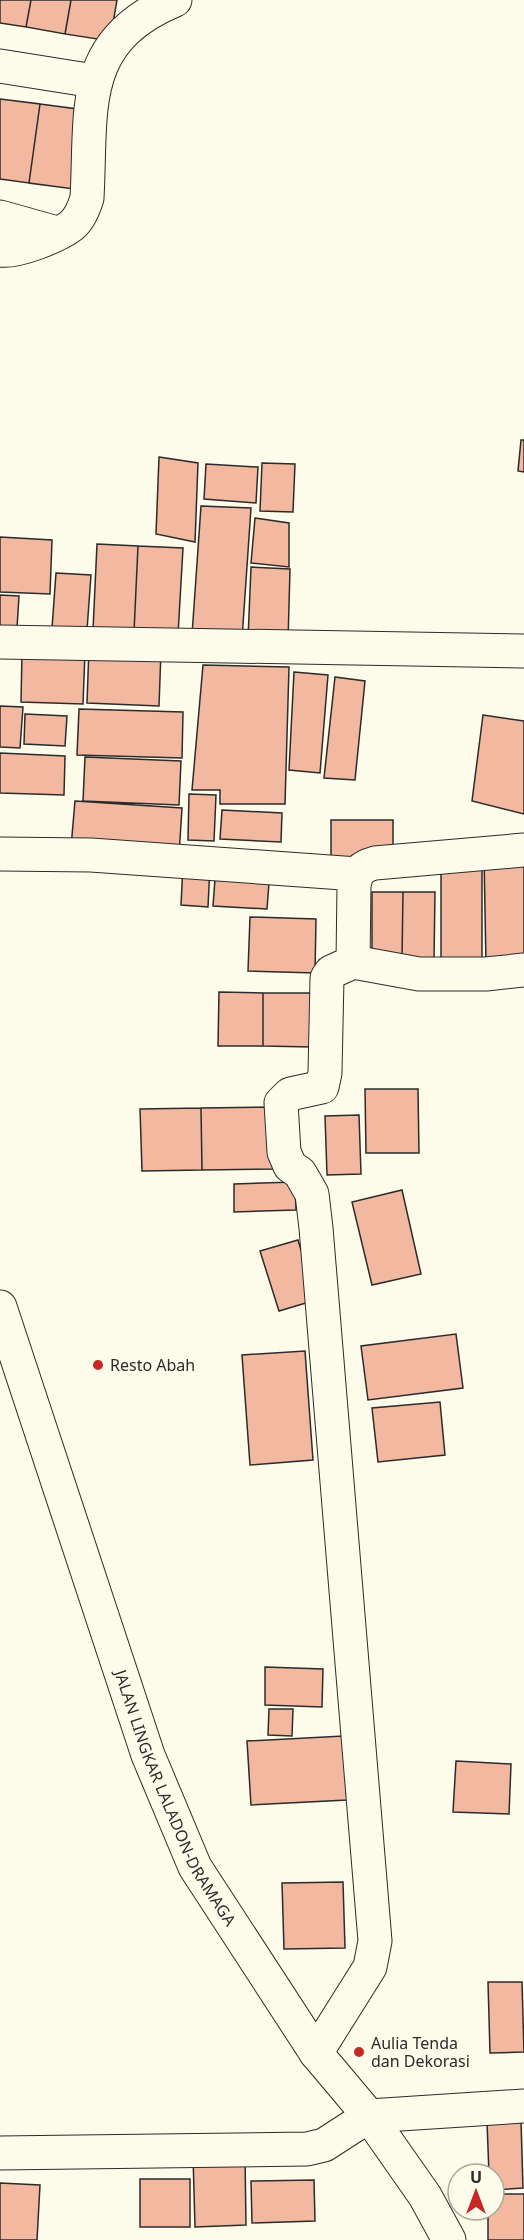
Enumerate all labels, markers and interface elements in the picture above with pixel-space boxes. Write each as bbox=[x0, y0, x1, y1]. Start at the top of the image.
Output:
place label: Resto Abah bbox=[110, 1354, 195, 1376]
marker: Resto Abah bbox=[91, 1358, 105, 1372]
street label: JALAN LINGKAR LALADON-DRAMAGA bbox=[109, 1665, 242, 1931]
place label: Aulia Tenda dan Dekorasi bbox=[371, 2032, 470, 2072]
marker: Aulia Tenda dan Dekorasi bbox=[352, 2045, 366, 2059]
north arrow bbox=[446, 2162, 506, 2222]
text: U bbox=[470, 2166, 482, 2188]

